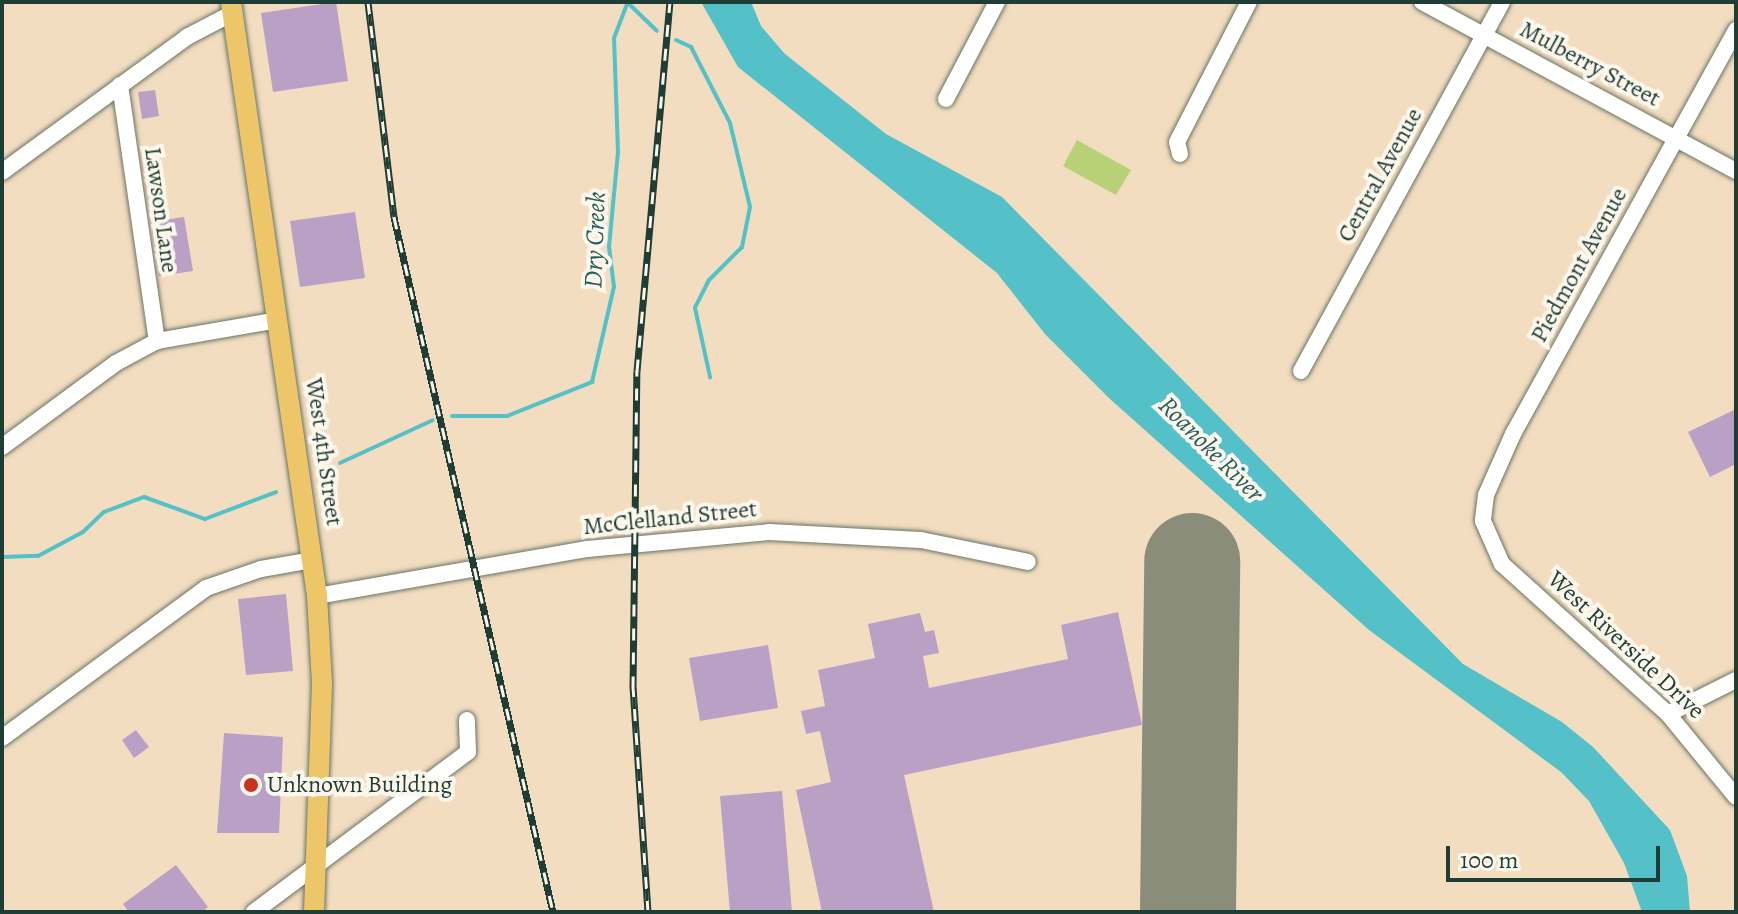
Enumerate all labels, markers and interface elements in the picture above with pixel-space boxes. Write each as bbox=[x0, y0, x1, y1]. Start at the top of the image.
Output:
street label: Mulberry Street bbox=[1515, 15, 1665, 113]
street label: Central Avenue bbox=[1331, 103, 1429, 247]
street label: Lawson Lane bbox=[138, 145, 184, 275]
street label: Piedmont Avenue bbox=[1525, 183, 1633, 347]
water label: Dry Creek bbox=[578, 191, 612, 289]
street label: West 4th Street bbox=[299, 376, 349, 528]
water label: Roanoke River bbox=[1152, 390, 1270, 508]
street label: McClelland Street bbox=[582, 495, 758, 541]
street label: West Riverside Drive bbox=[1542, 565, 1710, 725]
place label: Unknown Building bbox=[267, 771, 452, 799]
marker: Unknown Building bbox=[242, 776, 260, 794]
scale bar bbox=[1450, 830, 1664, 880]
text: 100 m bbox=[1460, 844, 1519, 876]

